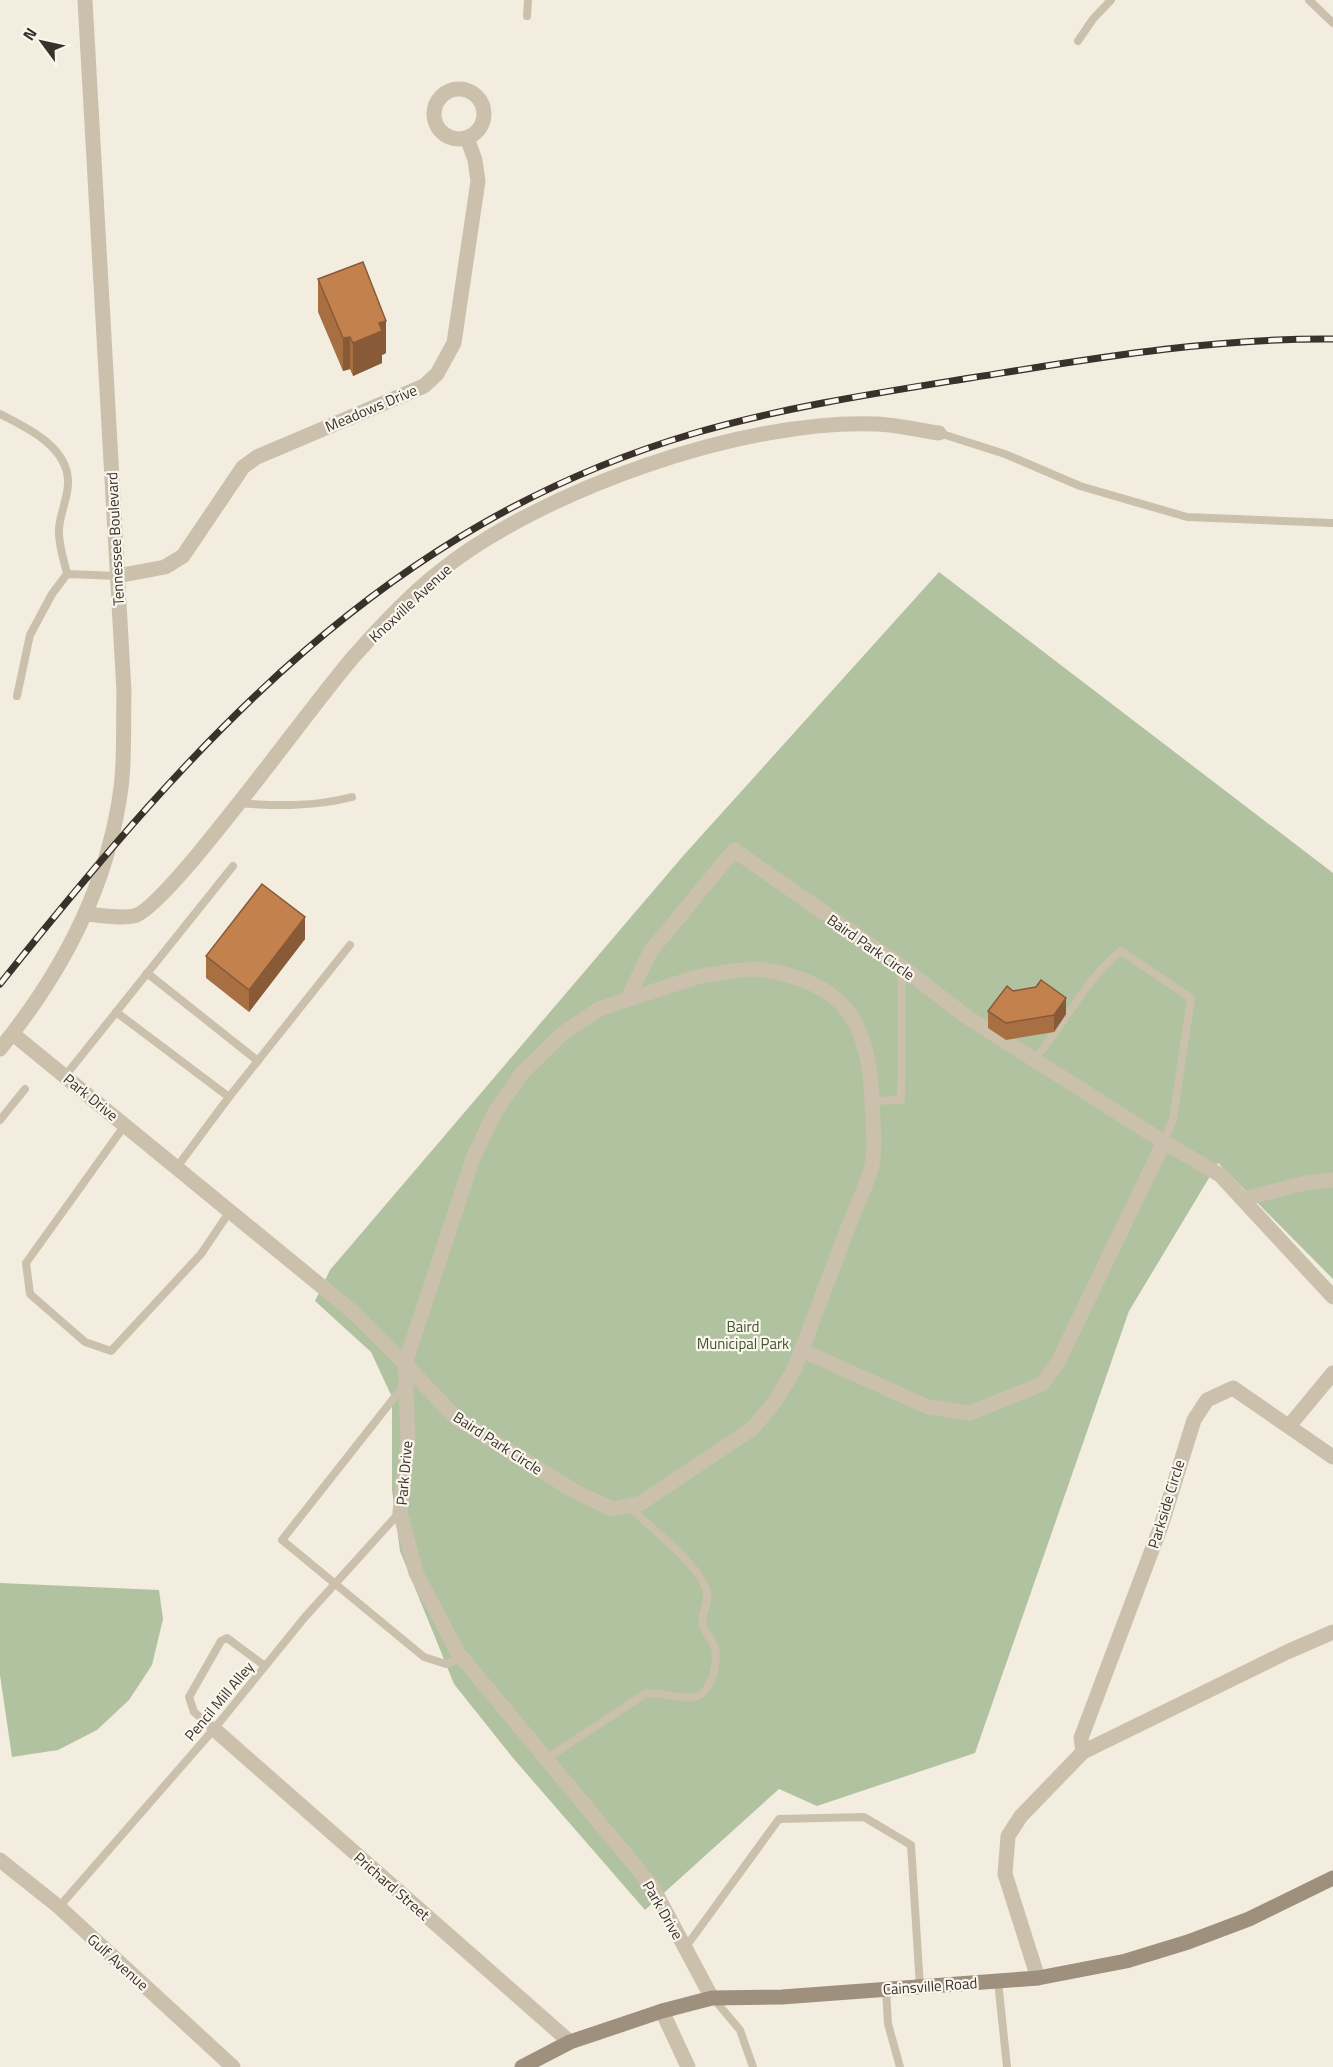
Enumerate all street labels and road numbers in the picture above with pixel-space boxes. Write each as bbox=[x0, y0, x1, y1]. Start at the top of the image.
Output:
street label: Meadows Drive bbox=[321, 378, 421, 438]
street label: Tennessee Boulevard bbox=[100, 472, 130, 606]
street label: Knoxville Avenue bbox=[363, 558, 457, 648]
street label: Baird Park Circle bbox=[822, 908, 920, 986]
street label: Park Drive bbox=[59, 1068, 123, 1126]
street label: Baird Park Circle bbox=[449, 1405, 547, 1481]
street label: Park Drive bbox=[390, 1440, 418, 1506]
street label: Parkside Circle bbox=[1142, 1457, 1190, 1551]
street label: Pencil Mill Alley bbox=[179, 1656, 259, 1746]
street label: Prichard Street bbox=[349, 1846, 436, 1926]
street label: Park Drive bbox=[637, 1876, 689, 1944]
street label: Gulf Avenue bbox=[82, 1928, 154, 1996]
street label: Cainsville Road bbox=[882, 1971, 978, 2001]

